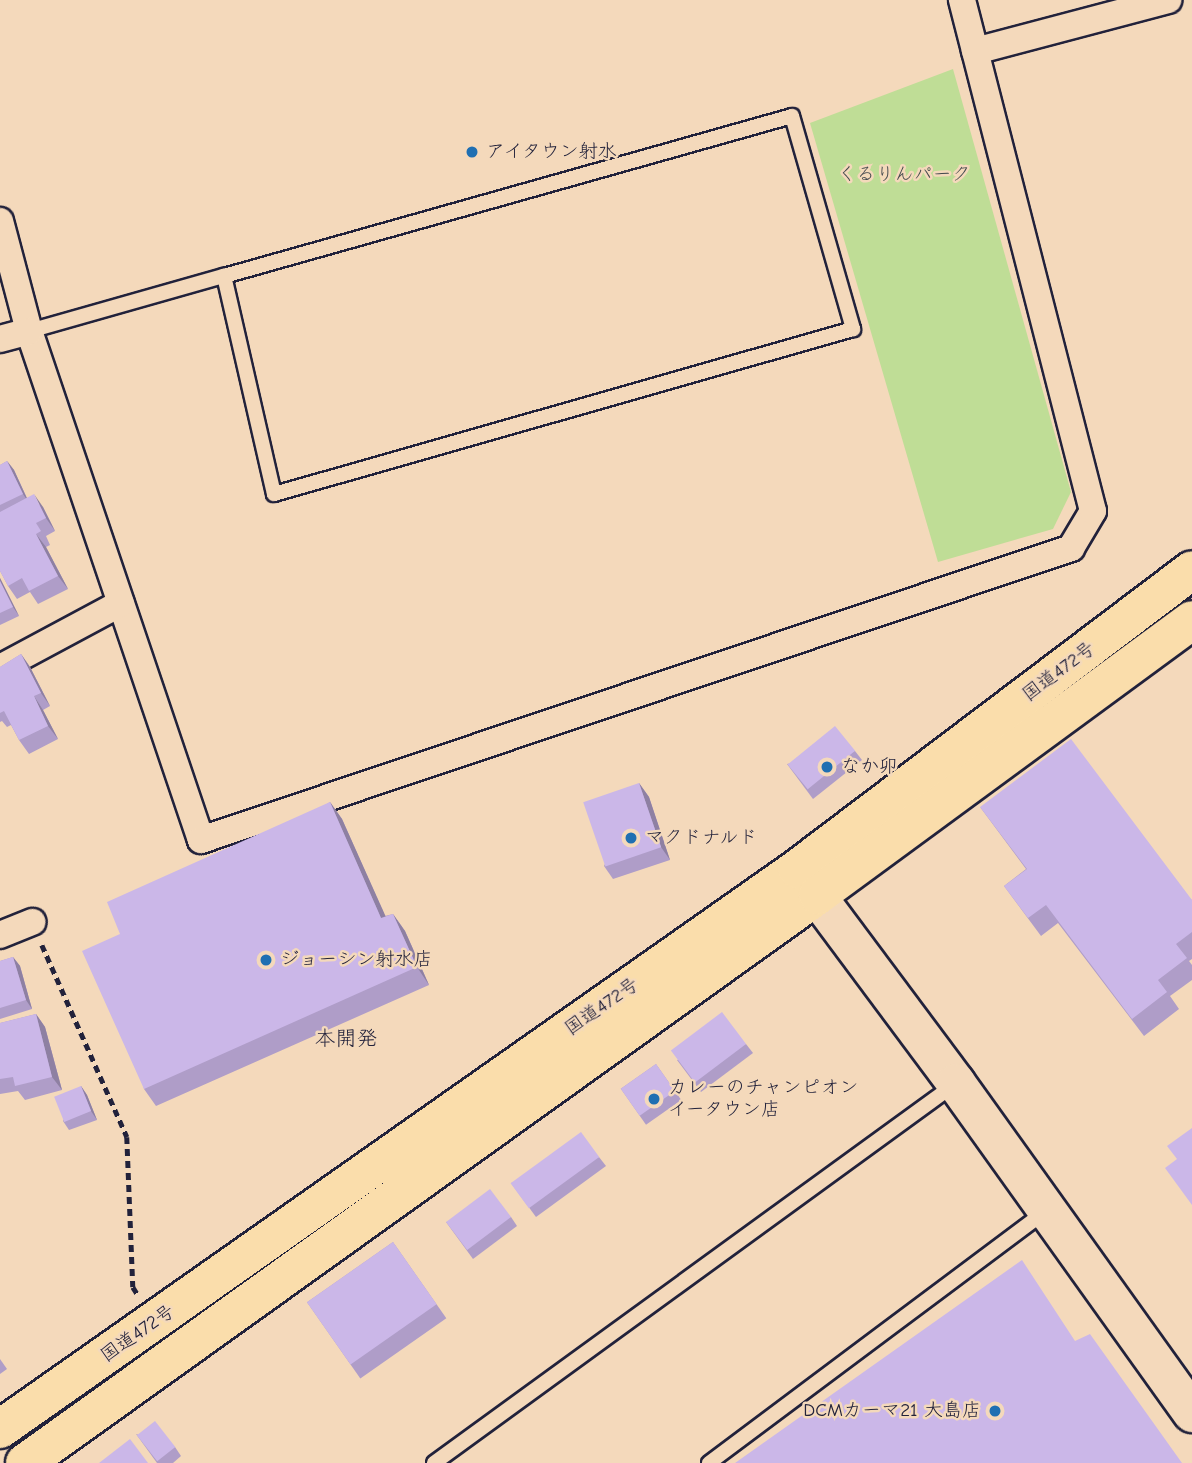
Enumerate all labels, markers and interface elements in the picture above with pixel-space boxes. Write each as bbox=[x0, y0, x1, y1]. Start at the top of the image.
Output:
place label: アイタウン射水 bbox=[486, 141, 619, 163]
marker: アイタウン射水 bbox=[464, 144, 480, 160]
park label: くるりんパーク bbox=[838, 164, 970, 186]
street label: 国道472号 bbox=[1018, 637, 1100, 707]
place label: なか卯 bbox=[841, 756, 898, 778]
marker: なか卯 bbox=[819, 759, 835, 775]
place label: マクドナルド bbox=[645, 827, 759, 849]
marker: マクドナルド bbox=[623, 830, 639, 846]
place label: ジョーシン射水店 bbox=[280, 949, 432, 971]
marker: ジョーシン射水店 bbox=[258, 952, 274, 968]
street label: 国道472号 bbox=[561, 973, 643, 1041]
district label: 本開発 bbox=[315, 1025, 377, 1051]
place label: カレーのチャンピオン イータウン店 bbox=[668, 1077, 859, 1121]
marker: カレーのチャンピオン イータウン店 bbox=[646, 1091, 662, 1107]
street label: 国道472号 bbox=[97, 1300, 179, 1368]
place label: DCMカーマ21 大島店 bbox=[804, 1400, 981, 1422]
marker: DCMカーマ21 大島店 bbox=[987, 1403, 1003, 1419]

